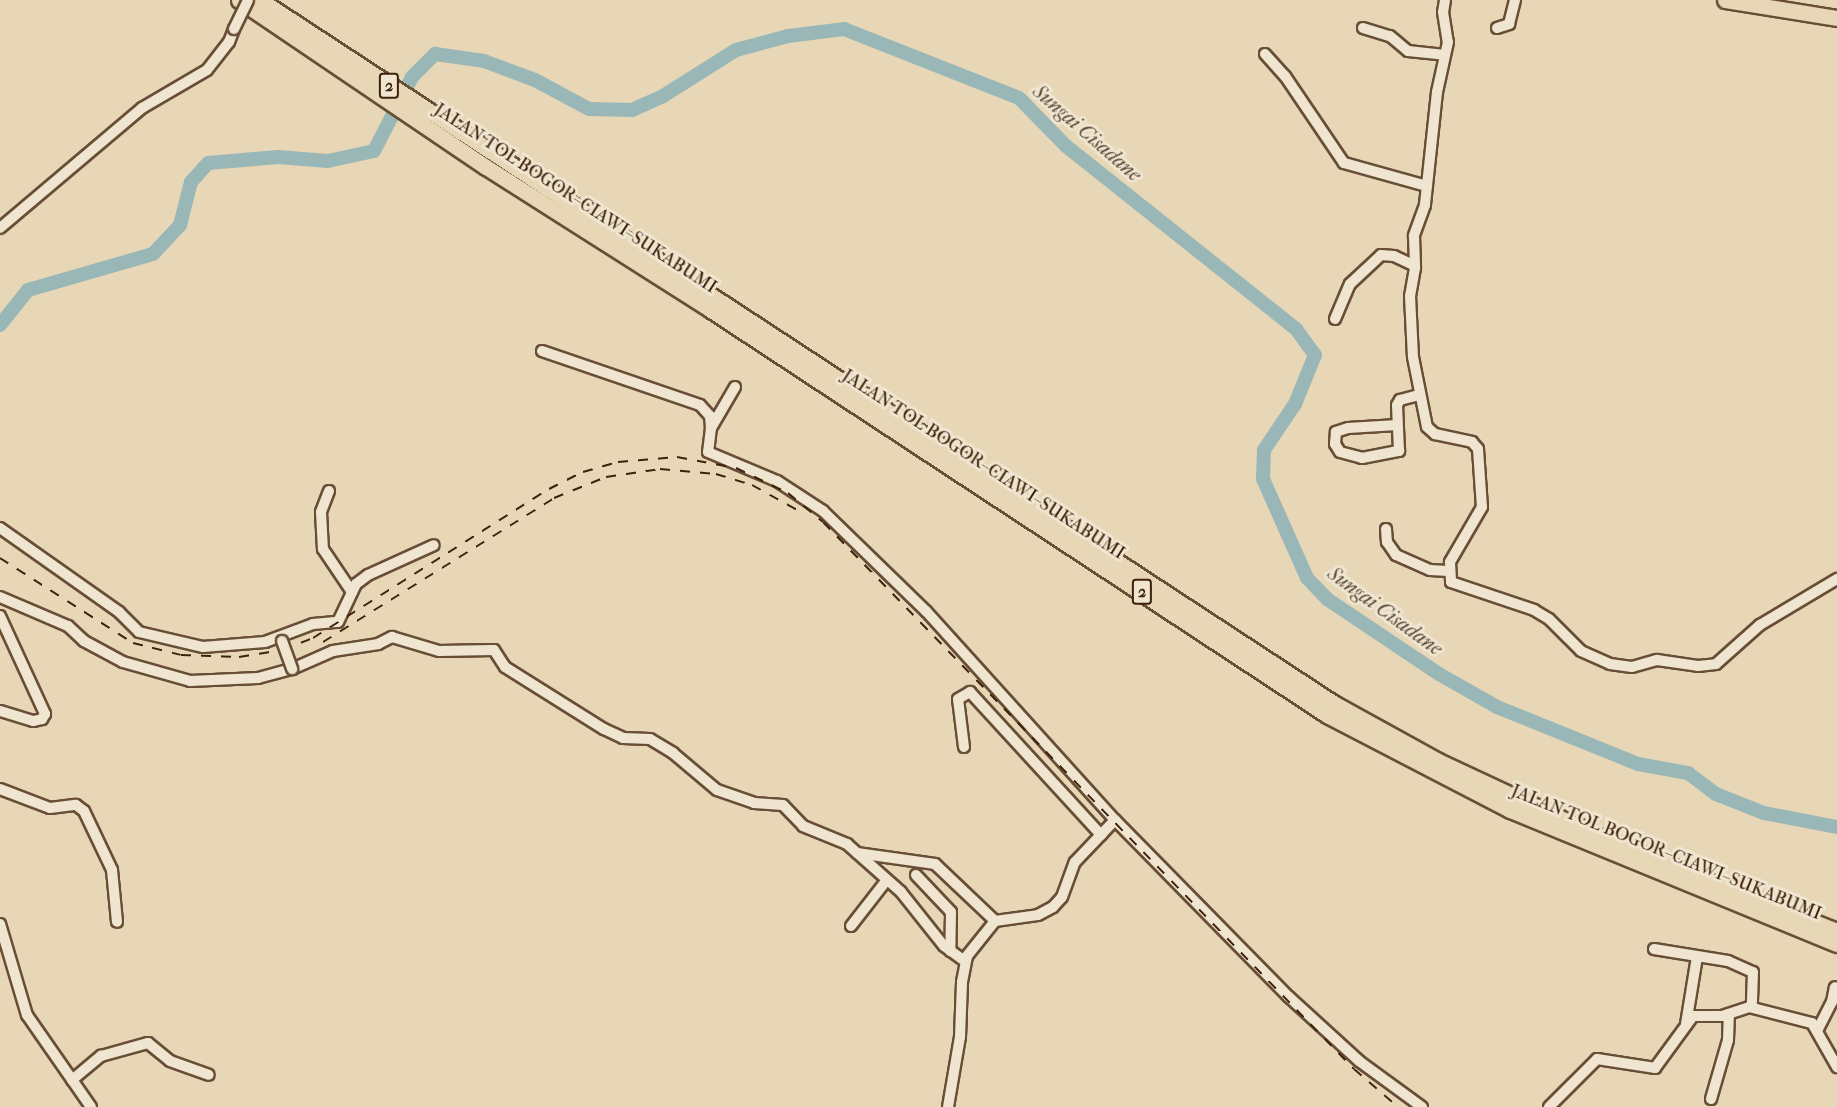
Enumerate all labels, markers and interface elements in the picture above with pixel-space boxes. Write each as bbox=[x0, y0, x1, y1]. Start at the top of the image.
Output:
road number: 2 bbox=[378, 73, 400, 99]
water label: Sungai Cisadane bbox=[1028, 79, 1146, 187]
street label: JALAN TOL BOGOR–CIAWI–SUKABUMI bbox=[430, 99, 720, 299]
street label: JALAN TOL BOGOR–CIAWI–SUKABUMI bbox=[838, 365, 1128, 565]
water label: Sungai Cisadane bbox=[1323, 561, 1447, 661]
road number: 2 bbox=[1132, 579, 1152, 605]
street label: JALAN TOL BOGOR–CIAWI–SUKABUMI bbox=[1508, 781, 1824, 925]

